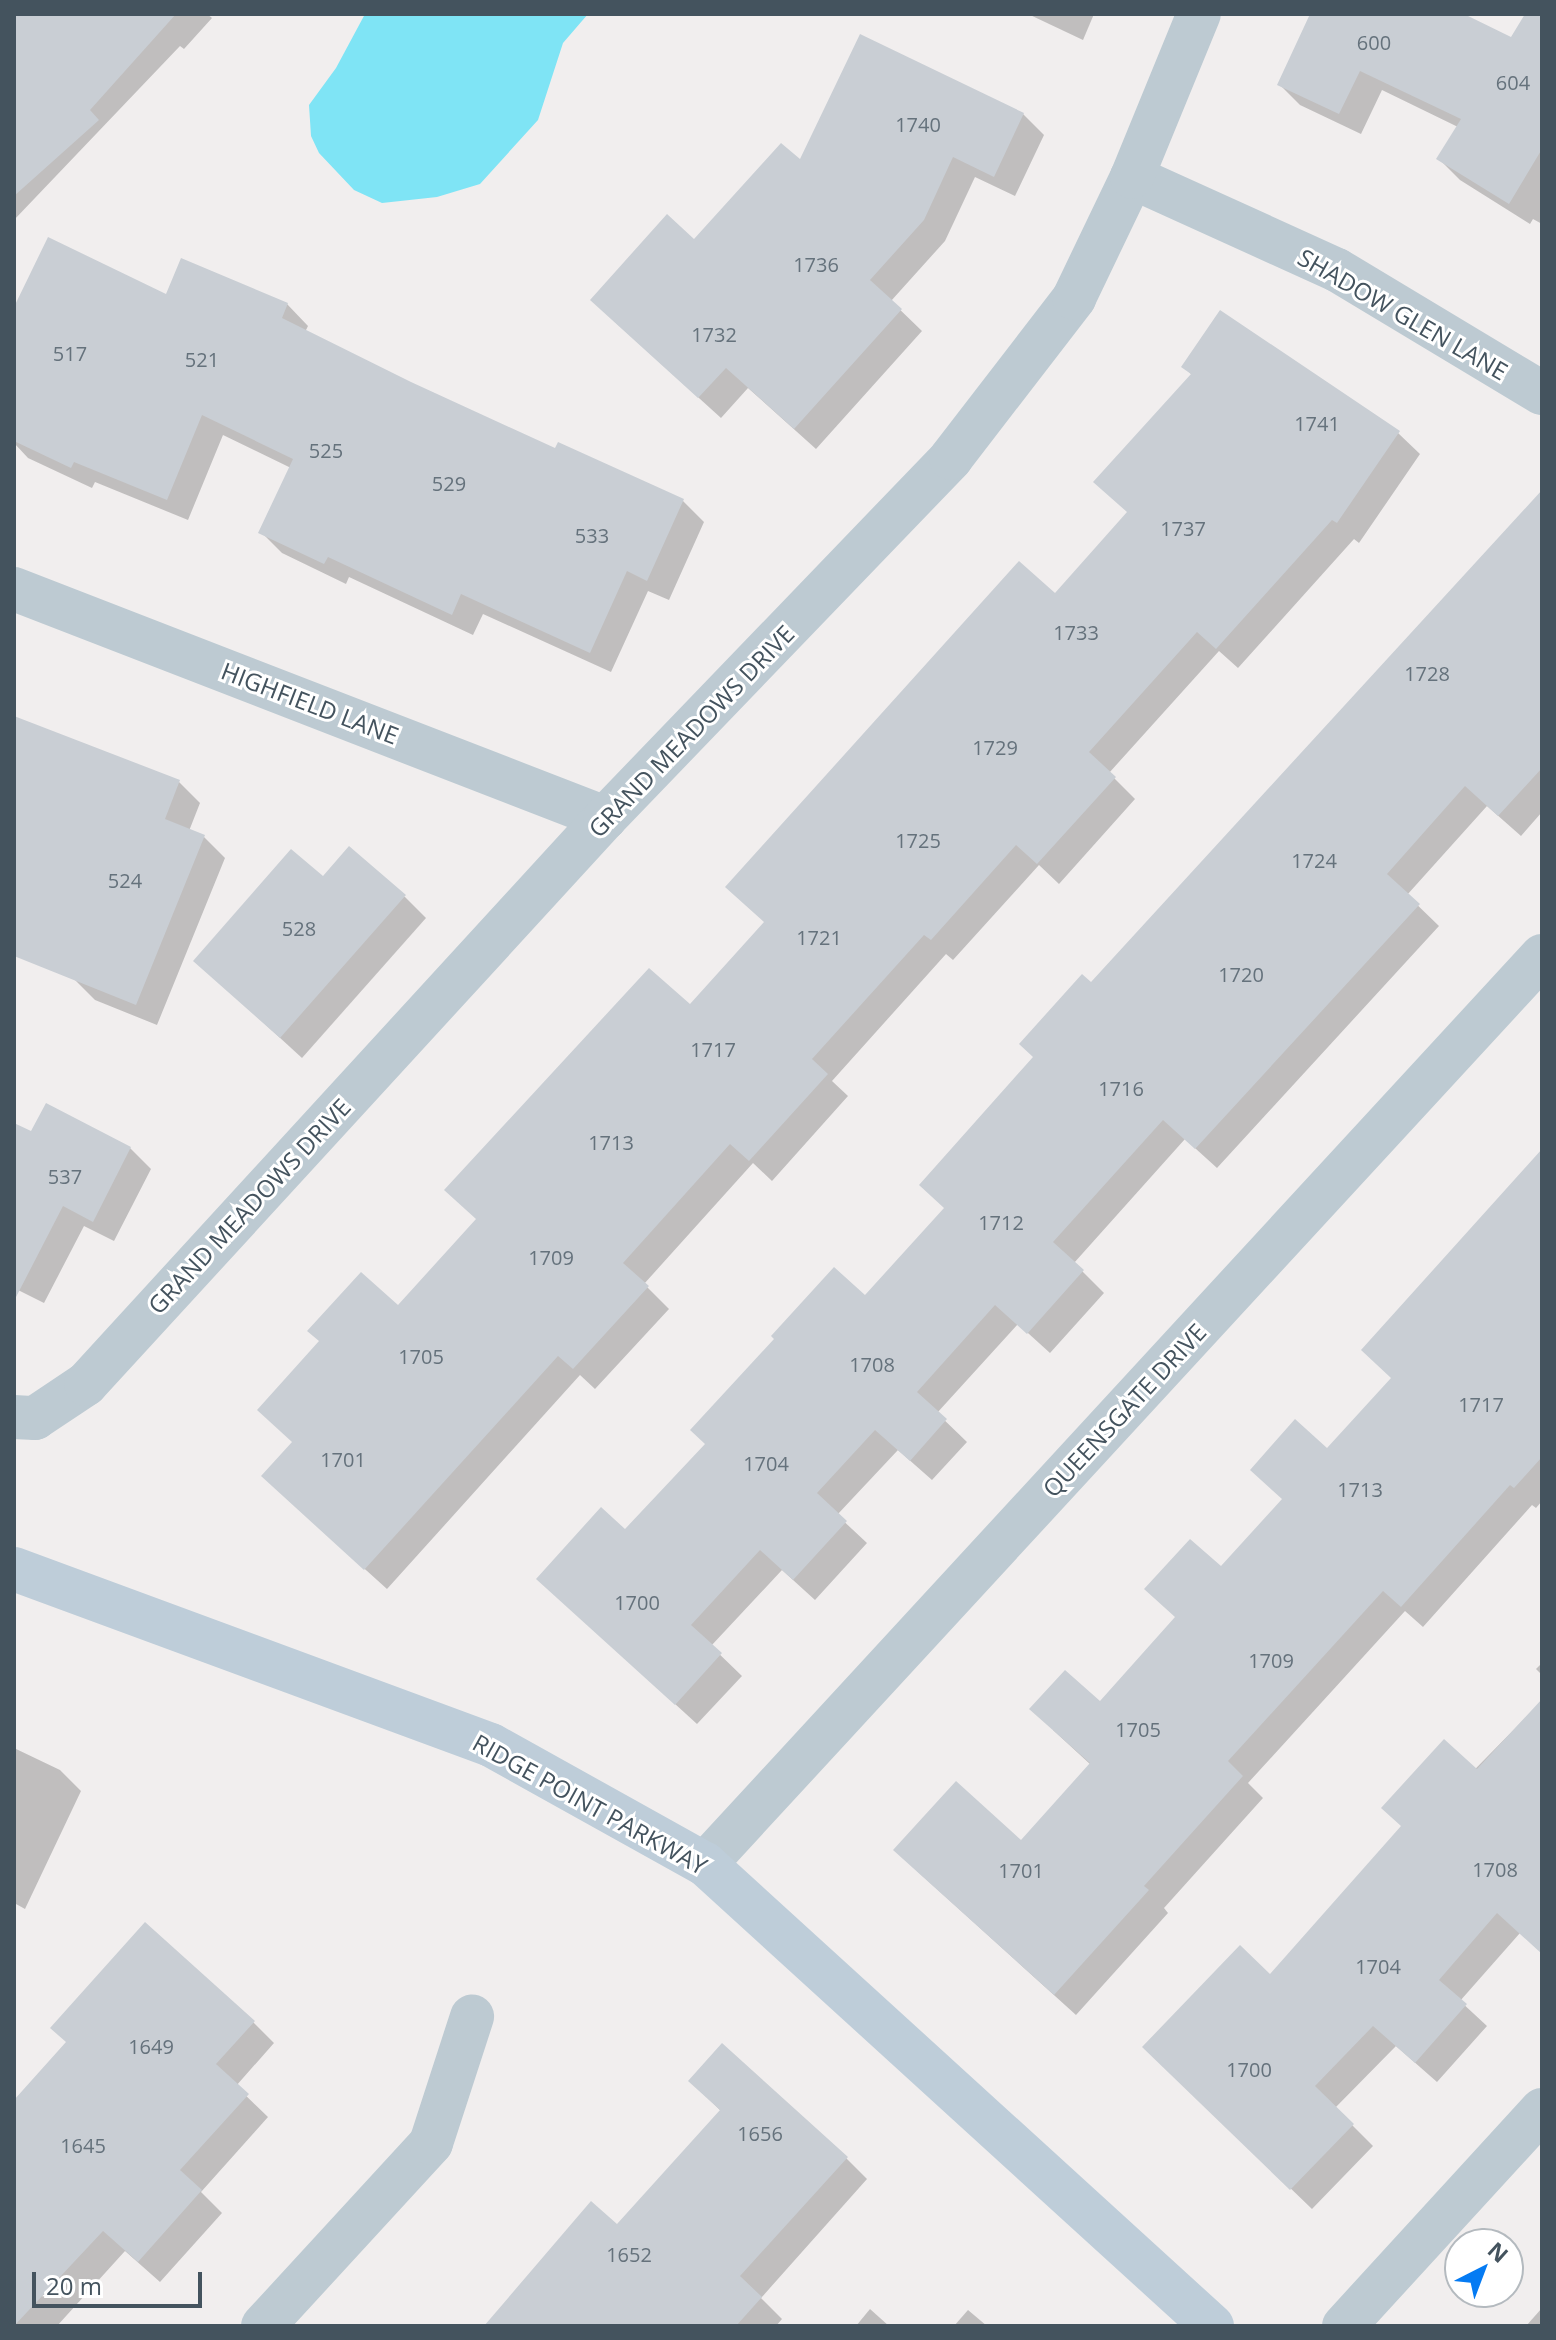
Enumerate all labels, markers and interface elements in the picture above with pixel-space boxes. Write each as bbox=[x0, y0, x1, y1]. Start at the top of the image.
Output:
house number: 600 bbox=[1357, 30, 1391, 54]
house number: 604 bbox=[1496, 70, 1530, 94]
house number: 1740 bbox=[895, 112, 941, 136]
street label: SHADOW GLEN LANE bbox=[1293, 242, 1513, 386]
house number: 1736 bbox=[793, 252, 839, 276]
house number: 1732 bbox=[691, 322, 737, 346]
house number: 517 bbox=[53, 341, 87, 365]
house number: 521 bbox=[185, 347, 219, 371]
house number: 1741 bbox=[1294, 411, 1340, 435]
house number: 525 bbox=[309, 438, 343, 462]
house number: 529 bbox=[432, 471, 466, 495]
house number: 1737 bbox=[1160, 516, 1206, 540]
house number: 533 bbox=[575, 523, 609, 547]
street label: GRAND MEADOWS DRIVE bbox=[582, 619, 800, 843]
house number: 1733 bbox=[1053, 620, 1099, 644]
street label: HIGHFIELD LANE bbox=[217, 656, 403, 750]
house number: 1728 bbox=[1404, 661, 1450, 685]
house number: 1729 bbox=[972, 735, 1018, 759]
house number: 1725 bbox=[895, 828, 941, 852]
house number: 1724 bbox=[1291, 848, 1337, 872]
house number: 524 bbox=[108, 868, 142, 892]
house number: 528 bbox=[282, 916, 316, 940]
house number: 1721 bbox=[796, 925, 842, 949]
house number: 1720 bbox=[1218, 962, 1264, 986]
house number: 1717 bbox=[690, 1037, 736, 1061]
house number: 1716 bbox=[1098, 1076, 1144, 1100]
street label: GRAND MEADOWS DRIVE bbox=[142, 1093, 356, 1319]
house number: 1713 bbox=[588, 1130, 634, 1154]
house number: 537 bbox=[48, 1164, 82, 1188]
house number: 1712 bbox=[978, 1210, 1024, 1234]
house number: 1709 bbox=[528, 1245, 574, 1269]
street label: QUEENSGATE DRIVE bbox=[1036, 1318, 1212, 1502]
house number: 1705 bbox=[398, 1344, 444, 1368]
house number: 1708 bbox=[849, 1352, 895, 1376]
house number: 1717 bbox=[1458, 1392, 1504, 1416]
house number: 1701 bbox=[320, 1447, 366, 1471]
house number: 1704 bbox=[743, 1451, 789, 1475]
house number: 1713 bbox=[1337, 1477, 1383, 1501]
house number: 1700 bbox=[614, 1590, 660, 1614]
house number: 1709 bbox=[1248, 1648, 1294, 1672]
house number: 1705 bbox=[1115, 1717, 1161, 1741]
street label: RIDGE POINT PARKWAY bbox=[468, 1728, 712, 1880]
house number: 1708 bbox=[1472, 1857, 1518, 1881]
house number: 1701 bbox=[998, 1858, 1044, 1882]
house number: 1704 bbox=[1355, 1954, 1401, 1978]
house number: 1649 bbox=[128, 2034, 174, 2058]
house number: 1700 bbox=[1226, 2057, 1272, 2081]
house number: 1656 bbox=[737, 2121, 783, 2145]
house number: 1645 bbox=[60, 2133, 106, 2157]
north arrow bbox=[1444, 2228, 1524, 2308]
text: N bbox=[1482, 2235, 1515, 2269]
house number: 1652 bbox=[606, 2242, 652, 2266]
scale bar bbox=[36, 2256, 206, 2306]
text: 20 m bbox=[46, 2269, 102, 2302]

